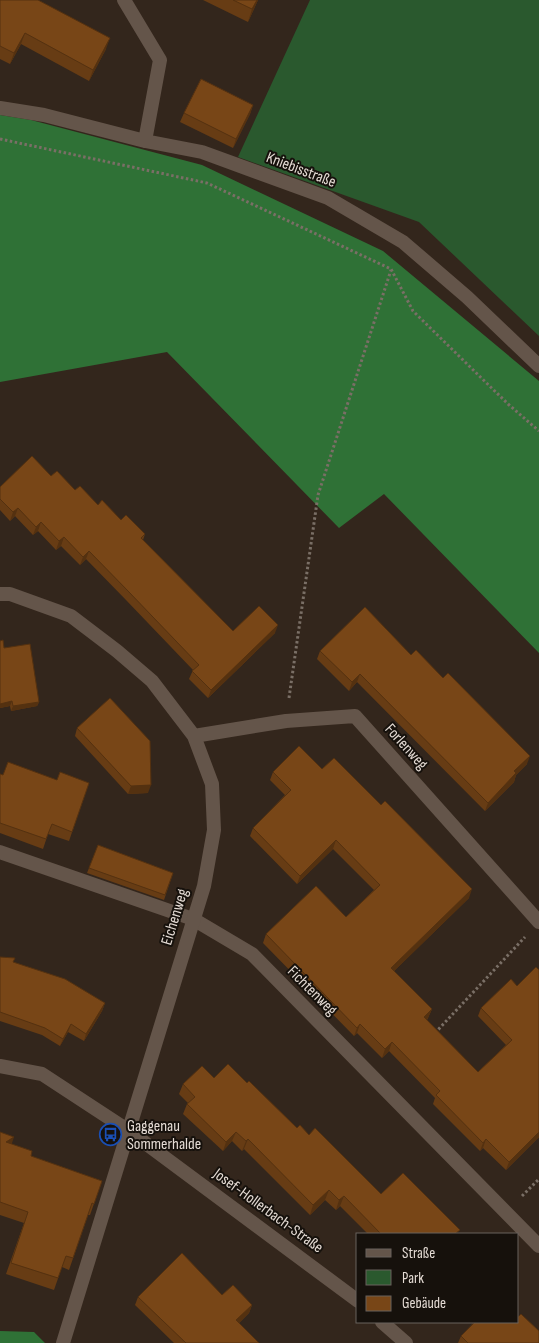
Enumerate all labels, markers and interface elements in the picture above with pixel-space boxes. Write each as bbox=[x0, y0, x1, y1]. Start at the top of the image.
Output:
street label: Kniebisstraße bbox=[264, 148, 338, 192]
street label: Forlenweg bbox=[381, 720, 431, 774]
street label: Eichenweg bbox=[157, 887, 193, 947]
street label: Fichtenweg bbox=[283, 962, 341, 1020]
place label: Gaggenau Sommerhalde bbox=[127, 1117, 201, 1154]
bus stop icon: Gaggenau Sommerhalde bbox=[99, 1123, 123, 1147]
street label: Josef-Hollerbach-Straße bbox=[208, 1164, 327, 1257]
legend bbox=[356, 1233, 519, 1323]
text: Straße bbox=[402, 1244, 435, 1263]
text: Park bbox=[402, 1269, 424, 1288]
text: Gebäude bbox=[402, 1294, 446, 1313]

